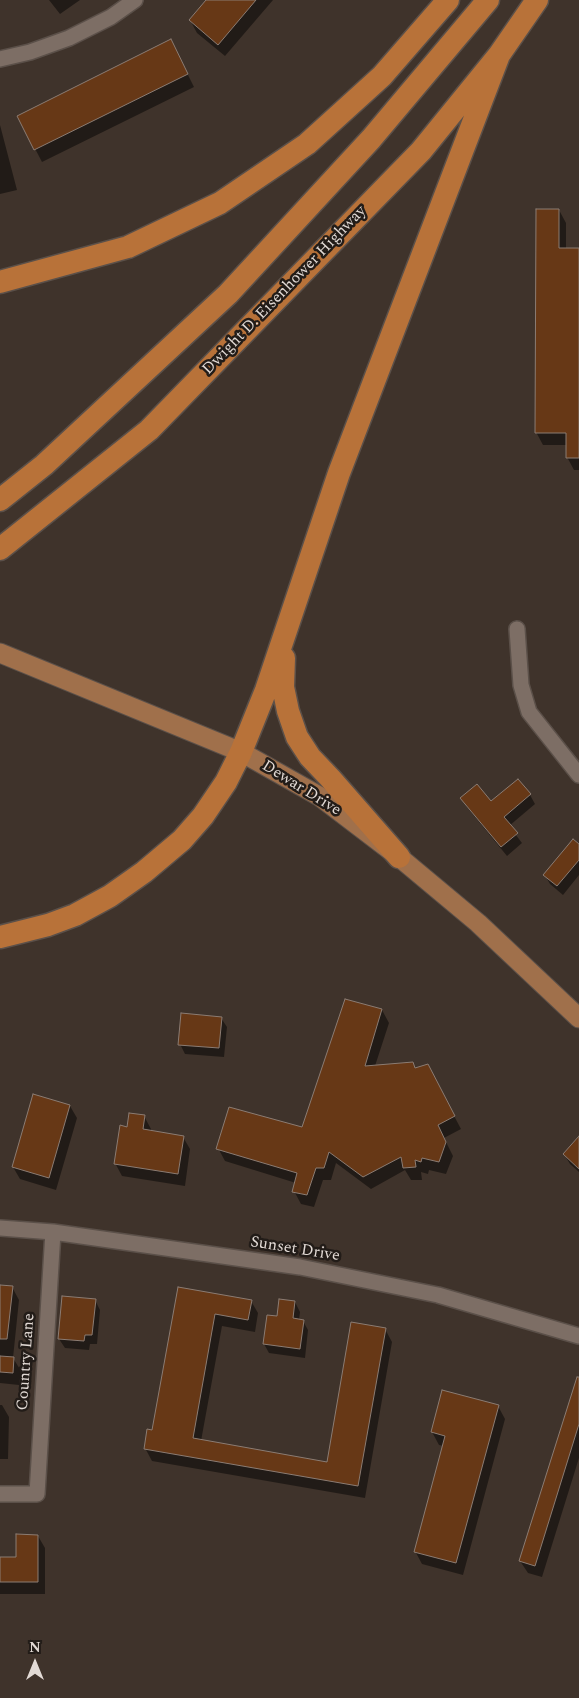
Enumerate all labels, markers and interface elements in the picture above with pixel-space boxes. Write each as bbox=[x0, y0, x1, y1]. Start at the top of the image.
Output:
street label: Dwight D. Eisenhower Highway bbox=[199, 202, 371, 380]
street label: Dewar Drive bbox=[258, 757, 344, 821]
street label: Sunset Drive bbox=[249, 1233, 341, 1267]
street label: Country Lane bbox=[14, 1313, 40, 1411]
text: N bbox=[29, 1637, 41, 1658]
north arrow bbox=[10, 1638, 60, 1688]

